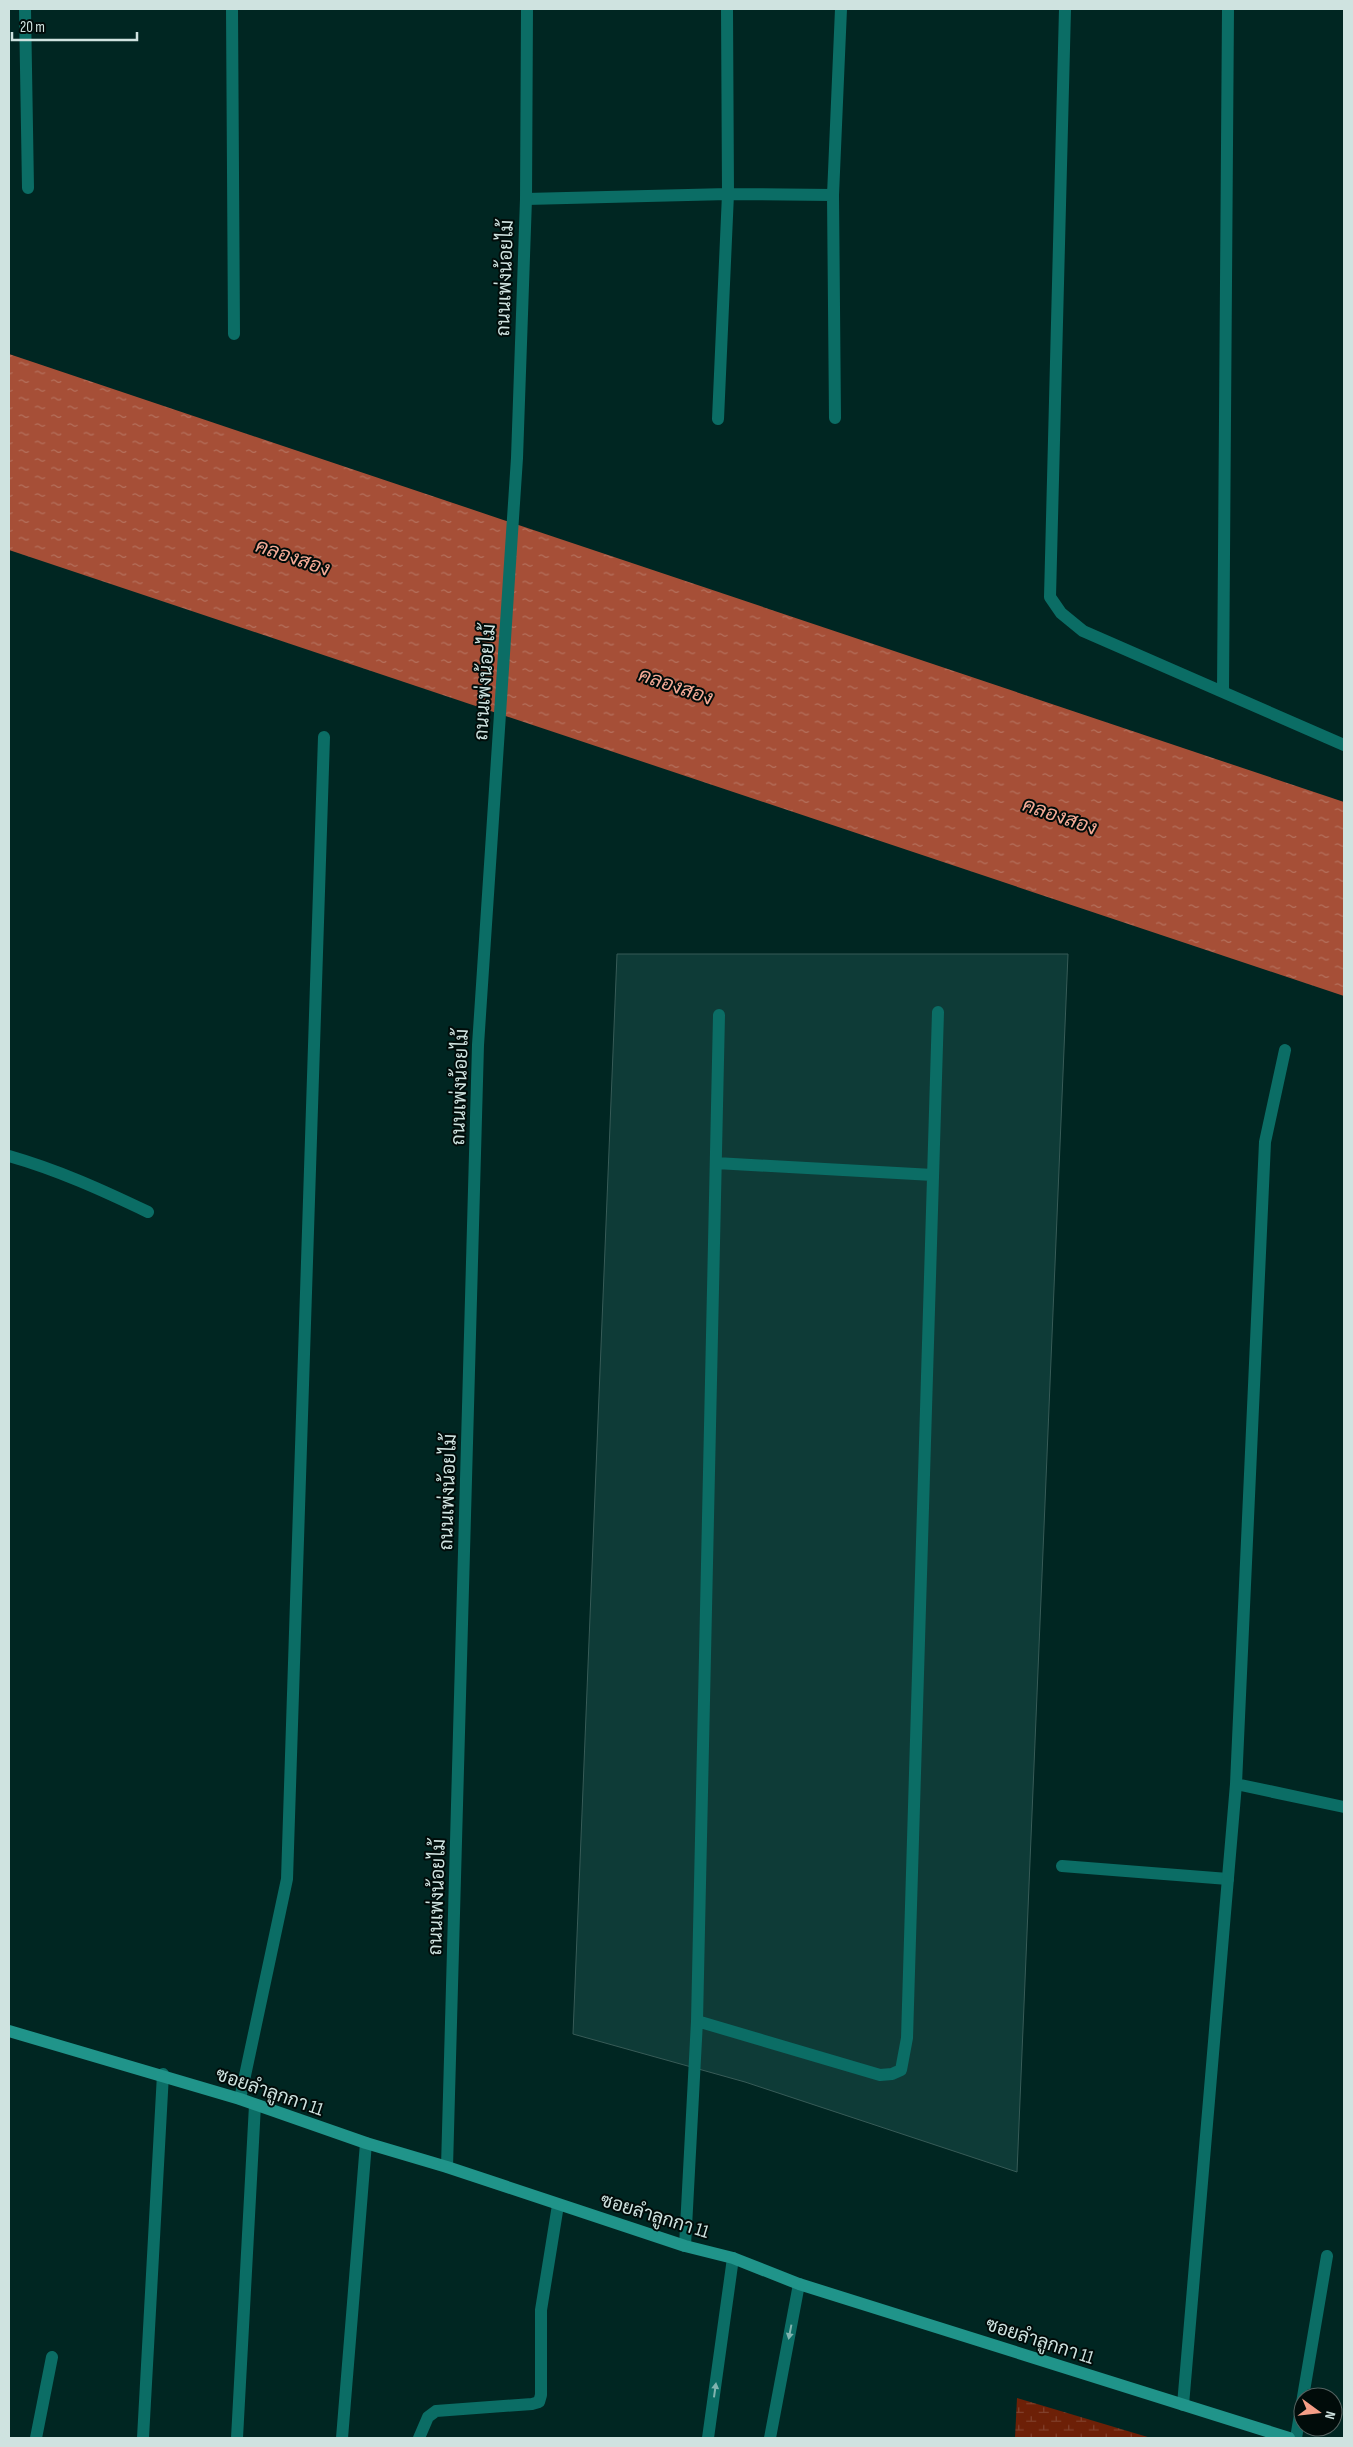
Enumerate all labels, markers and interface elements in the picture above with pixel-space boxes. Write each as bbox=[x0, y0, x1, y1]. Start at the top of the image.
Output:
scale bar bbox=[12, 10, 138, 42]
text: 20 m bbox=[20, 18, 45, 37]
street label: ถนนเพ่งน้อยไม้ bbox=[490, 218, 519, 337]
water label: คลองสอง bbox=[252, 534, 333, 582]
street label: ถนนเพ่งน้อยไม้ bbox=[468, 622, 501, 741]
water label: คลองสอง bbox=[635, 663, 716, 711]
water label: คลองสอง bbox=[1019, 793, 1100, 841]
street label: ถนนเพ่งน้อยไม้ bbox=[445, 1027, 474, 1146]
street label: ถนนเพ่งน้อยไม้ bbox=[433, 1432, 462, 1551]
street label: ถนนเพ่งน้อยไม้ bbox=[422, 1837, 451, 1956]
street label: ซอยลำลูกกา 11 bbox=[212, 2063, 327, 2123]
street label: ซอยลำลูกกา 11 bbox=[597, 2189, 712, 2245]
street label: ซอยลำลูกกา 11 bbox=[982, 2313, 1097, 2371]
one-way arrow bbox=[786, 2324, 794, 2340]
one-way arrow bbox=[711, 2382, 719, 2398]
north arrow bbox=[1293, 2387, 1343, 2437]
text: N bbox=[1321, 2409, 1339, 2421]

